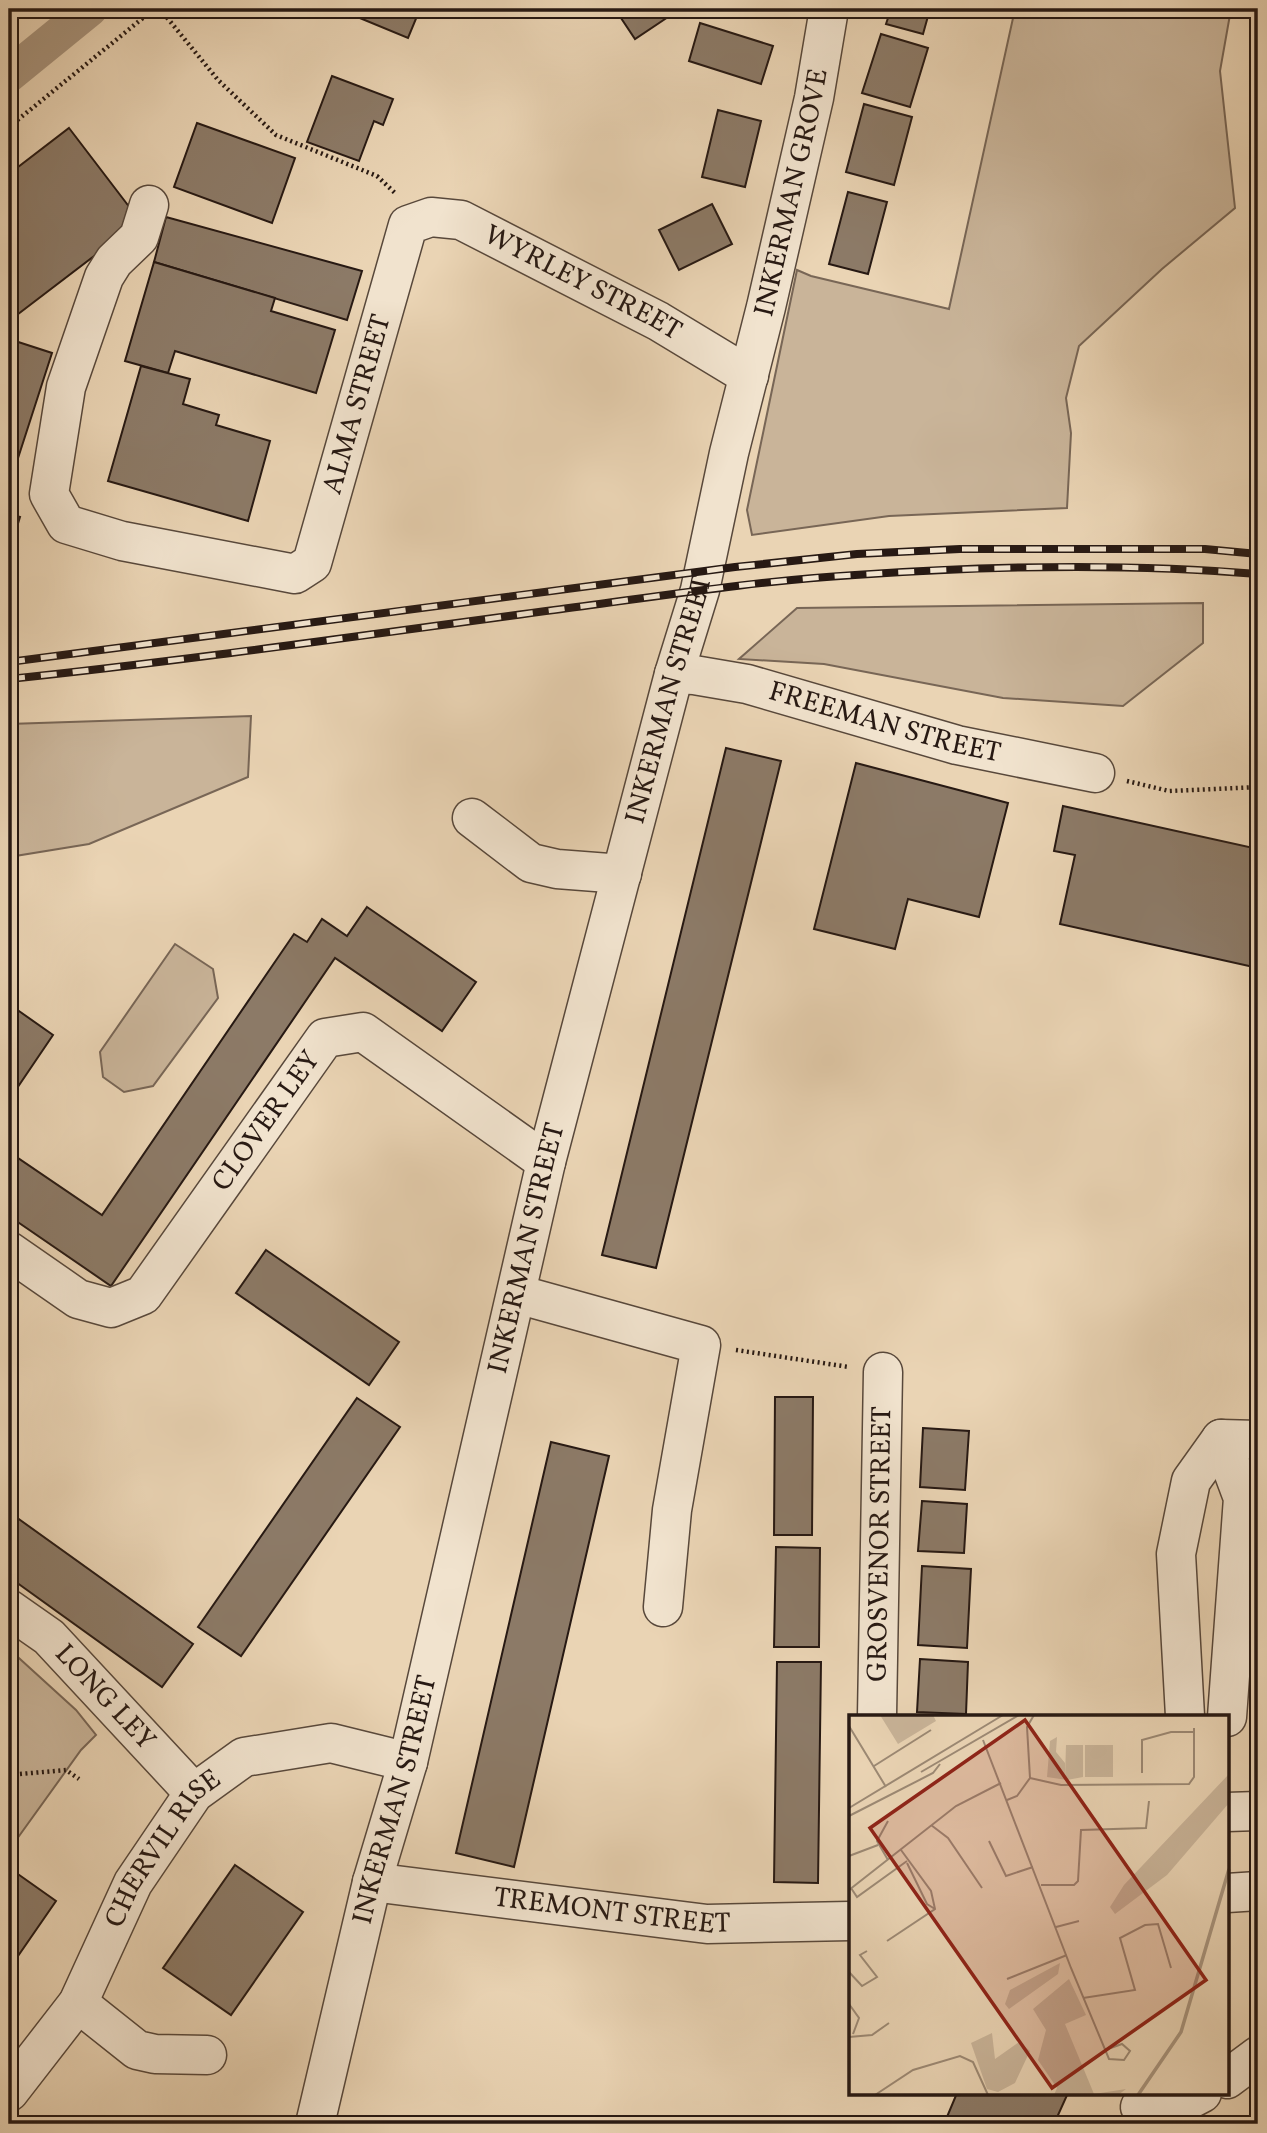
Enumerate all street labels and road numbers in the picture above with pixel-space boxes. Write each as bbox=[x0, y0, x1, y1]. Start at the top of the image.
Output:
street label: INKERMAN GROVE bbox=[745, 66, 838, 321]
street label: WYRLEY STREET bbox=[477, 215, 689, 350]
street label: ALMA STREET bbox=[313, 310, 401, 499]
street label: INKERMAN STREET bbox=[616, 572, 722, 828]
street label: FREEMAN STREET bbox=[764, 672, 1004, 773]
street label: CLOVER LEY bbox=[203, 1043, 330, 1199]
street label: INKERMAN STREET bbox=[478, 1119, 575, 1378]
street label: GROSVENOR STREET bbox=[858, 1406, 902, 1682]
street label: LONG LEY bbox=[46, 1635, 164, 1759]
street label: INKERMAN STREET bbox=[343, 1672, 447, 1928]
street label: CHERVIL RISE bbox=[96, 1760, 229, 1934]
street label: TREMONT STREET bbox=[491, 1878, 731, 1944]

